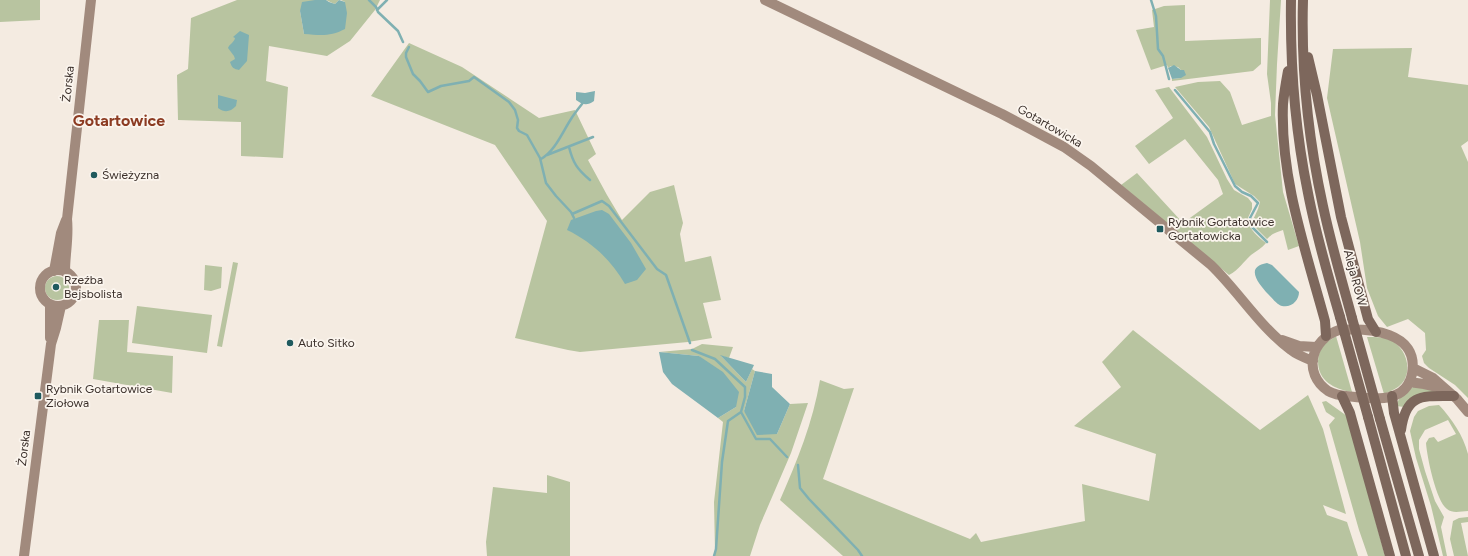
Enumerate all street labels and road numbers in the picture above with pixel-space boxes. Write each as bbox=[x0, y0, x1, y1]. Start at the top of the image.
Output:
street label: Żorska bbox=[59, 65, 77, 103]
street label: Gotartowicka bbox=[1015, 102, 1085, 150]
street label: Aleja ROW bbox=[1341, 248, 1369, 308]
street label: Żorska bbox=[15, 429, 33, 467]

